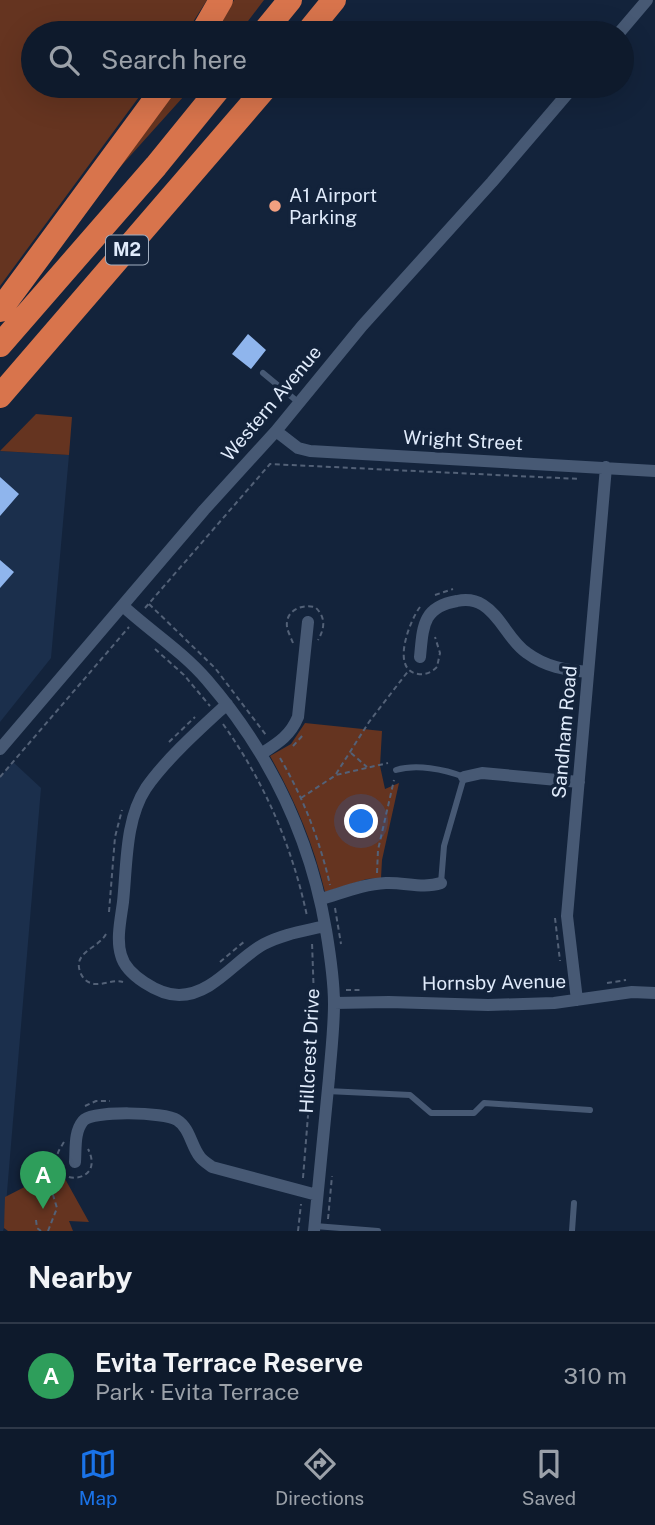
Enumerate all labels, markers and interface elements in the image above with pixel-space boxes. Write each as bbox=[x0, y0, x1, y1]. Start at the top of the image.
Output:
search box bbox=[21, 21, 634, 98]
icon: search bbox=[45, 41, 83, 79]
text: Search here bbox=[101, 44, 247, 75]
place label: A1 Airport Parking bbox=[289, 184, 377, 228]
marker: A1 Airport Parking bbox=[267, 198, 283, 214]
road number: M2 bbox=[106, 236, 148, 264]
street label: Western Avenue bbox=[216, 341, 326, 465]
street label: Wright Street bbox=[403, 426, 523, 454]
street label: Sandham Road bbox=[547, 665, 581, 799]
your location bbox=[344, 804, 378, 838]
street label: Hornsby Avenue bbox=[422, 970, 566, 994]
street label: Hillcrest Drive bbox=[295, 988, 323, 1114]
pin: A bbox=[20, 1151, 66, 1209]
text: Nearby bbox=[28, 1259, 132, 1295]
text: Evita Terrace Reserve bbox=[95, 1347, 363, 1378]
text: A bbox=[43, 1362, 59, 1389]
text: 310 m bbox=[564, 1362, 627, 1389]
text: Park · Evita Terrace bbox=[95, 1378, 300, 1405]
tab: Map bbox=[79, 1445, 117, 1509]
tab: Directions bbox=[275, 1445, 364, 1509]
tab: Saved bbox=[522, 1445, 576, 1509]

